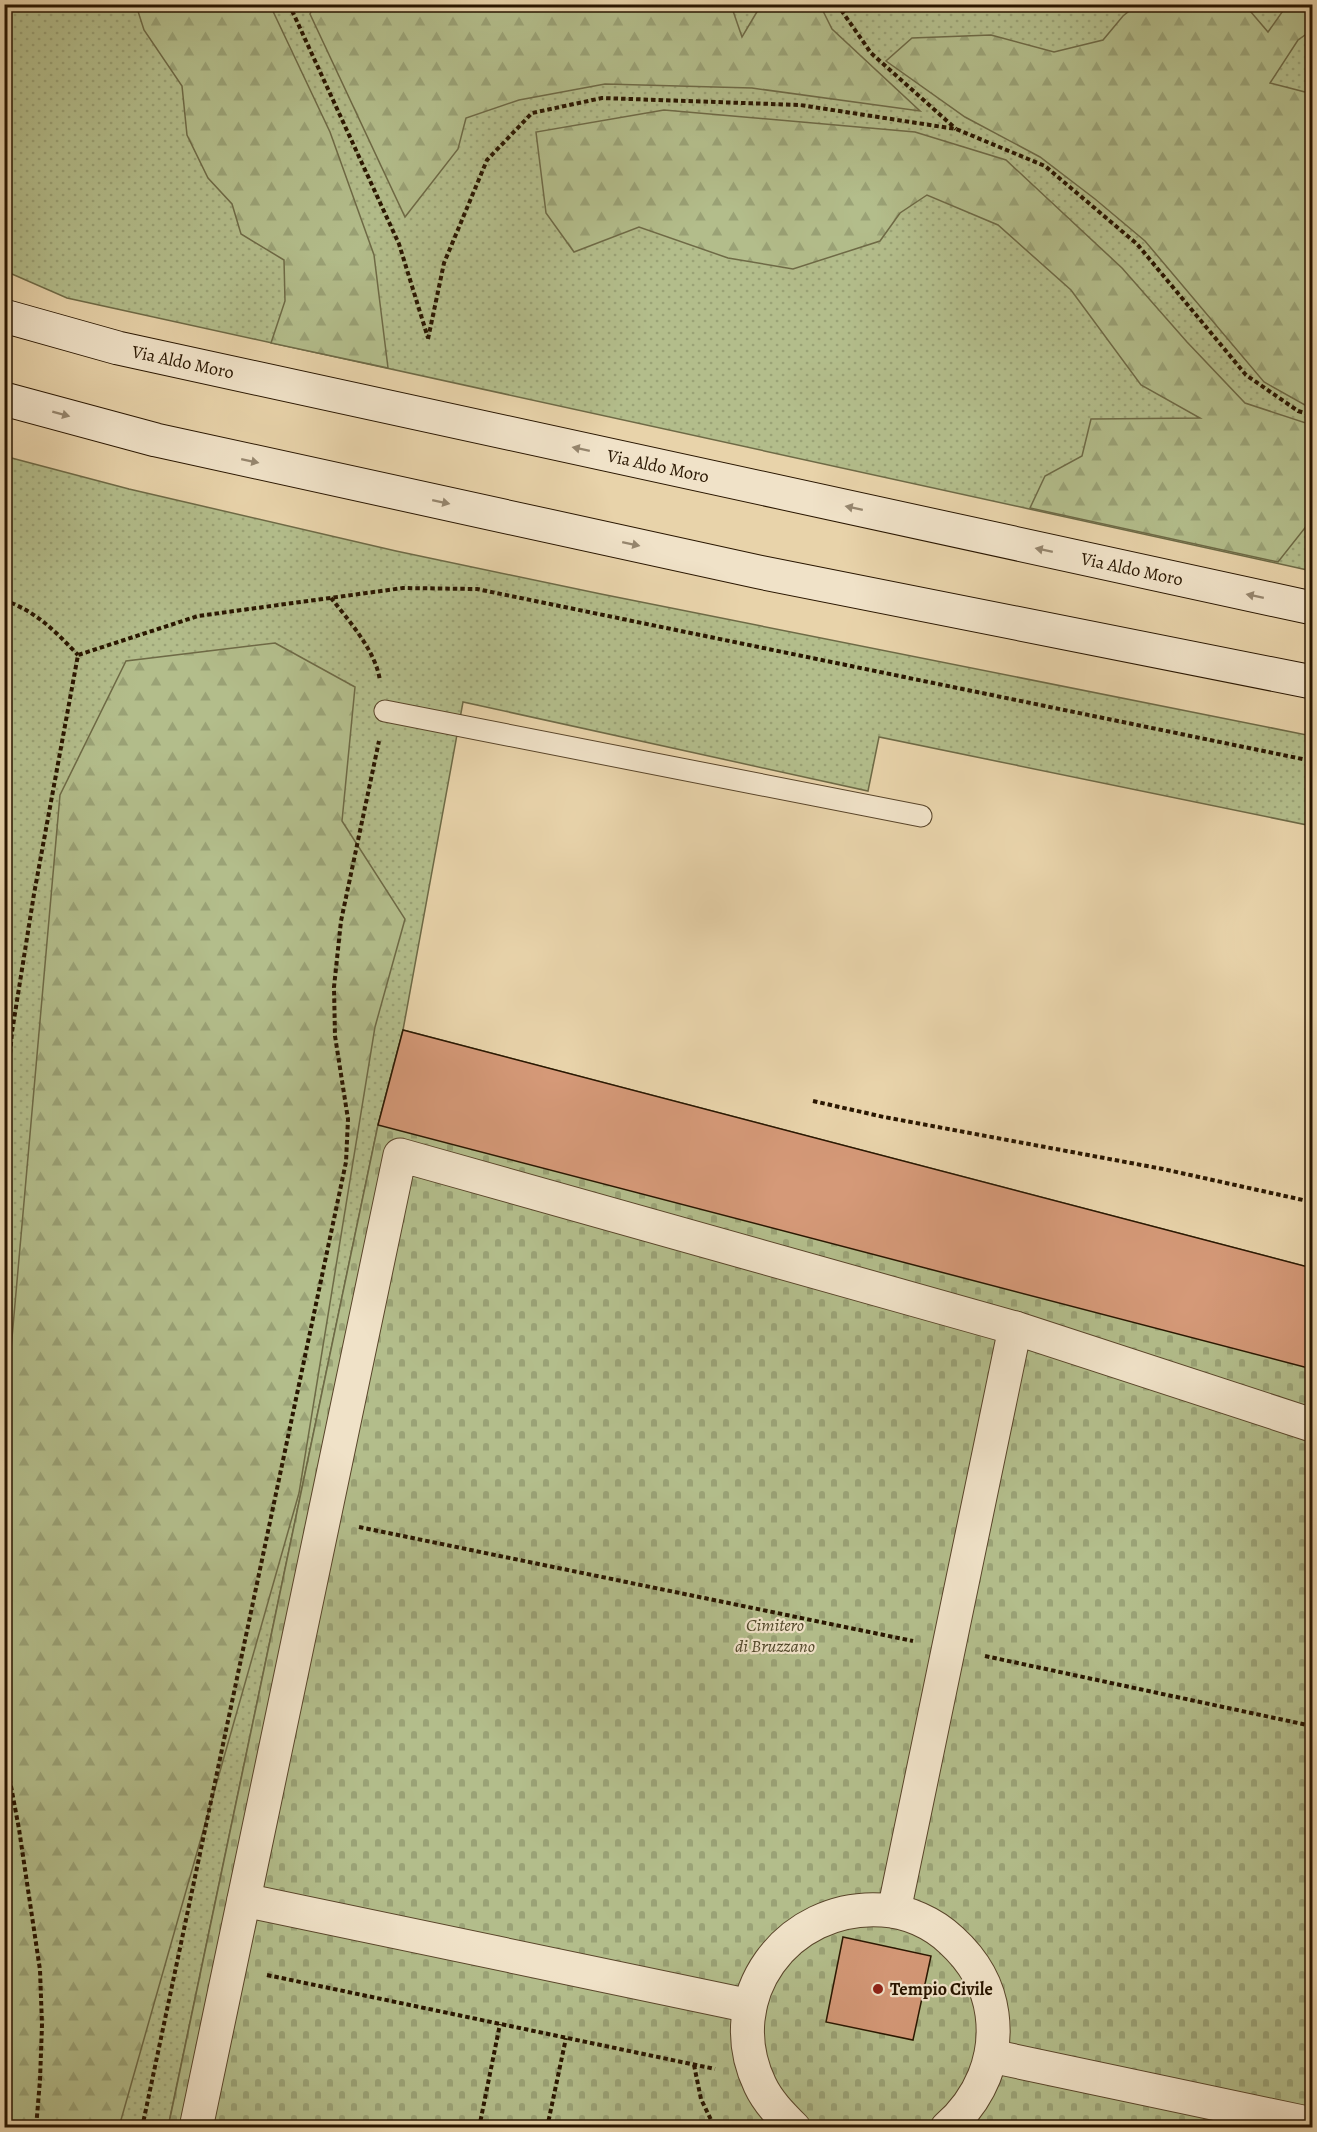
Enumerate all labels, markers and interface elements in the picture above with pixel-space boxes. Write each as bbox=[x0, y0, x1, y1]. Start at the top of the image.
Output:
street label: Via Aldo Moro bbox=[129, 339, 236, 385]
one-way arrow bbox=[52, 410, 70, 419]
street label: Via Aldo Moro bbox=[604, 443, 711, 489]
one-way arrow bbox=[571, 444, 590, 453]
one-way arrow bbox=[241, 456, 259, 466]
one-way arrow bbox=[431, 498, 450, 507]
one-way arrow bbox=[844, 503, 863, 513]
one-way arrow bbox=[622, 540, 641, 549]
one-way arrow bbox=[1035, 545, 1054, 554]
street label: Via Aldo Moro bbox=[1078, 546, 1185, 592]
one-way arrow bbox=[1246, 591, 1265, 600]
park label: Cimitero di Bruzzano bbox=[735, 1613, 815, 1658]
place label: Tempio Civile bbox=[890, 1977, 993, 2001]
marker: Tempio Civile bbox=[871, 1982, 885, 1996]

